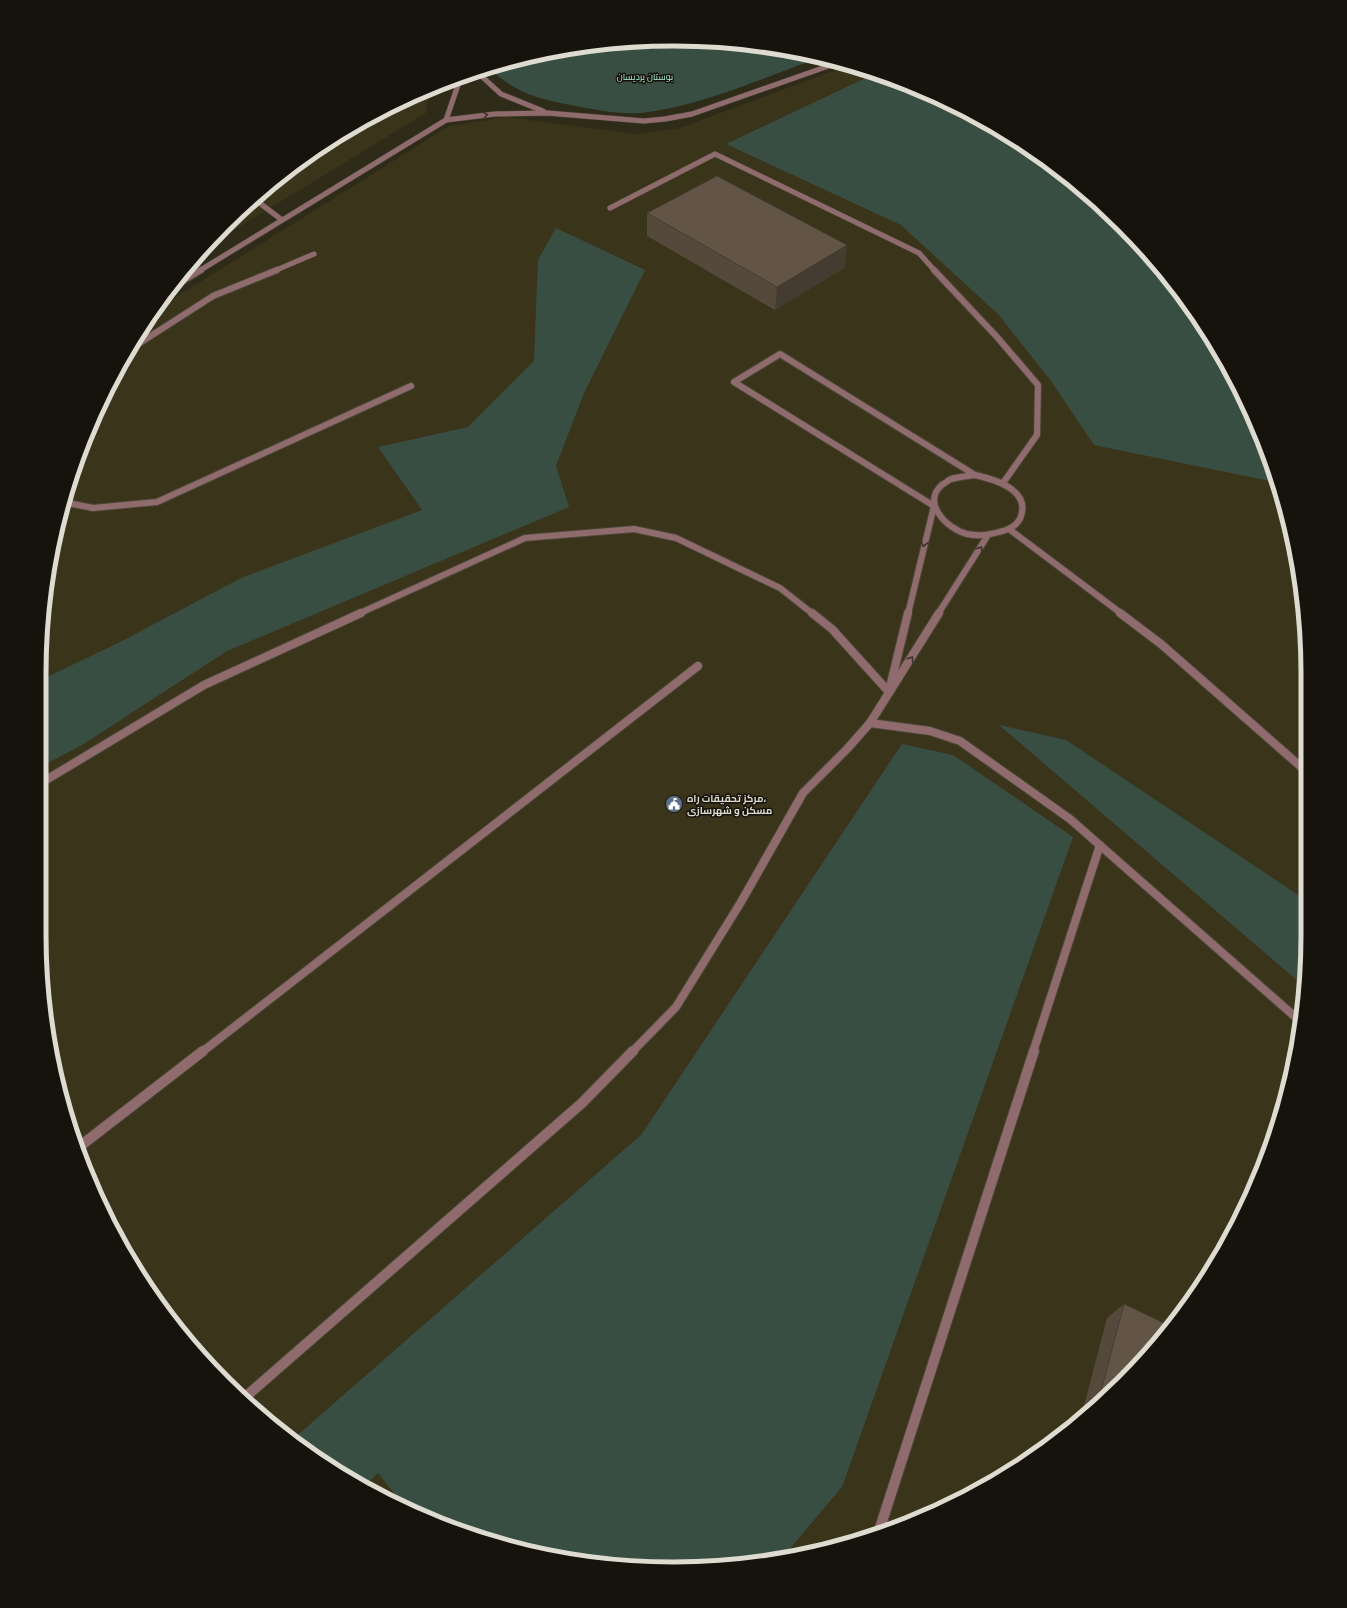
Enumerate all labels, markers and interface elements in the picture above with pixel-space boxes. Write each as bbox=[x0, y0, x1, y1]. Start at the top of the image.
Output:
park label: بوستان پردیسان bbox=[617, 72, 673, 83]
one-way arrow bbox=[482, 111, 488, 120]
one-way arrow bbox=[921, 541, 929, 548]
one-way arrow bbox=[975, 546, 982, 553]
one-way arrow bbox=[906, 657, 913, 664]
place label: مرکز تحقیقات راه، مسکن و شهرسازی bbox=[687, 793, 772, 817]
public building icon: مرکز تحقیقات راه، مسکن و شهرسازی bbox=[664, 794, 684, 814]

